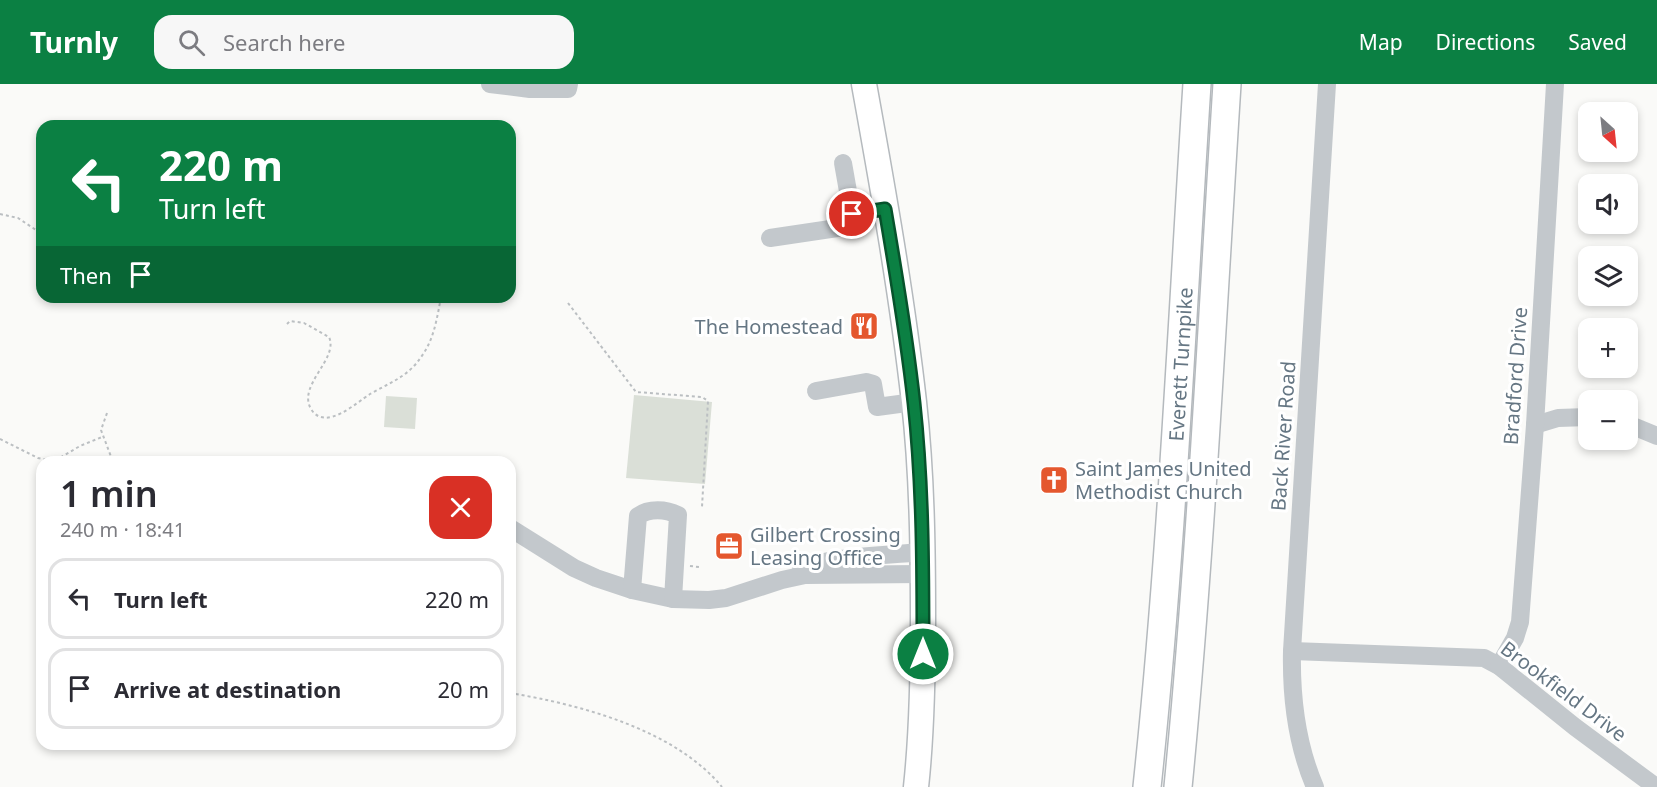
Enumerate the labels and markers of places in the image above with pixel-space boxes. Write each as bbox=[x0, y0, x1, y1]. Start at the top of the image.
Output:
pin bbox=[826, 188, 877, 239]
restaurant icon: The Homestead bbox=[848, 310, 880, 342]
place label: The Homestead bbox=[695, 313, 843, 340]
place label: Saint James United Methodist Church bbox=[1075, 455, 1252, 505]
church icon: Saint James United Methodist Church bbox=[1038, 464, 1070, 496]
place label: Gilbert Crossing Leasing Office bbox=[750, 521, 901, 571]
office icon: Gilbert Crossing Leasing Office bbox=[713, 530, 745, 562]

